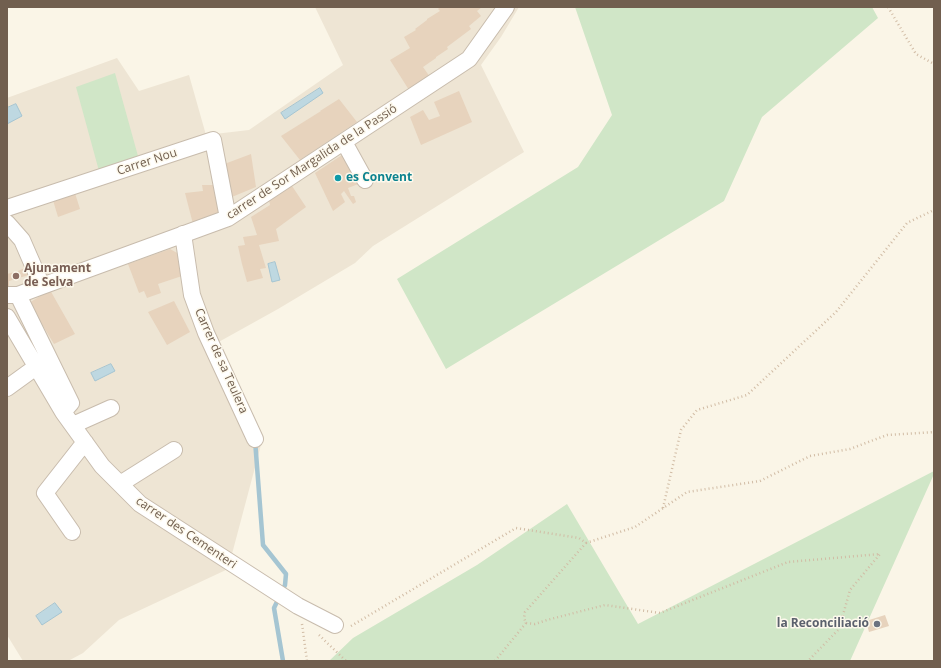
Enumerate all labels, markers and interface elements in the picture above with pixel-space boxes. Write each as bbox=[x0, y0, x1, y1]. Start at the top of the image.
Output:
street label: carrer de Sor Margalida de la Passió bbox=[224, 101, 400, 223]
street label: Carrer Nou bbox=[115, 146, 179, 178]
place label: es Convent bbox=[346, 171, 412, 185]
marker: es Convent bbox=[333, 173, 343, 183]
place label: Ajunament de Selva bbox=[24, 262, 91, 290]
marker: Ajunament de Selva bbox=[11, 271, 21, 281]
street label: Carrer de sa Teulera bbox=[191, 306, 251, 416]
street label: carrer des Cementeri bbox=[133, 494, 239, 572]
place label: la Reconciliació bbox=[777, 617, 869, 631]
marker: la Reconciliació bbox=[872, 619, 882, 629]

